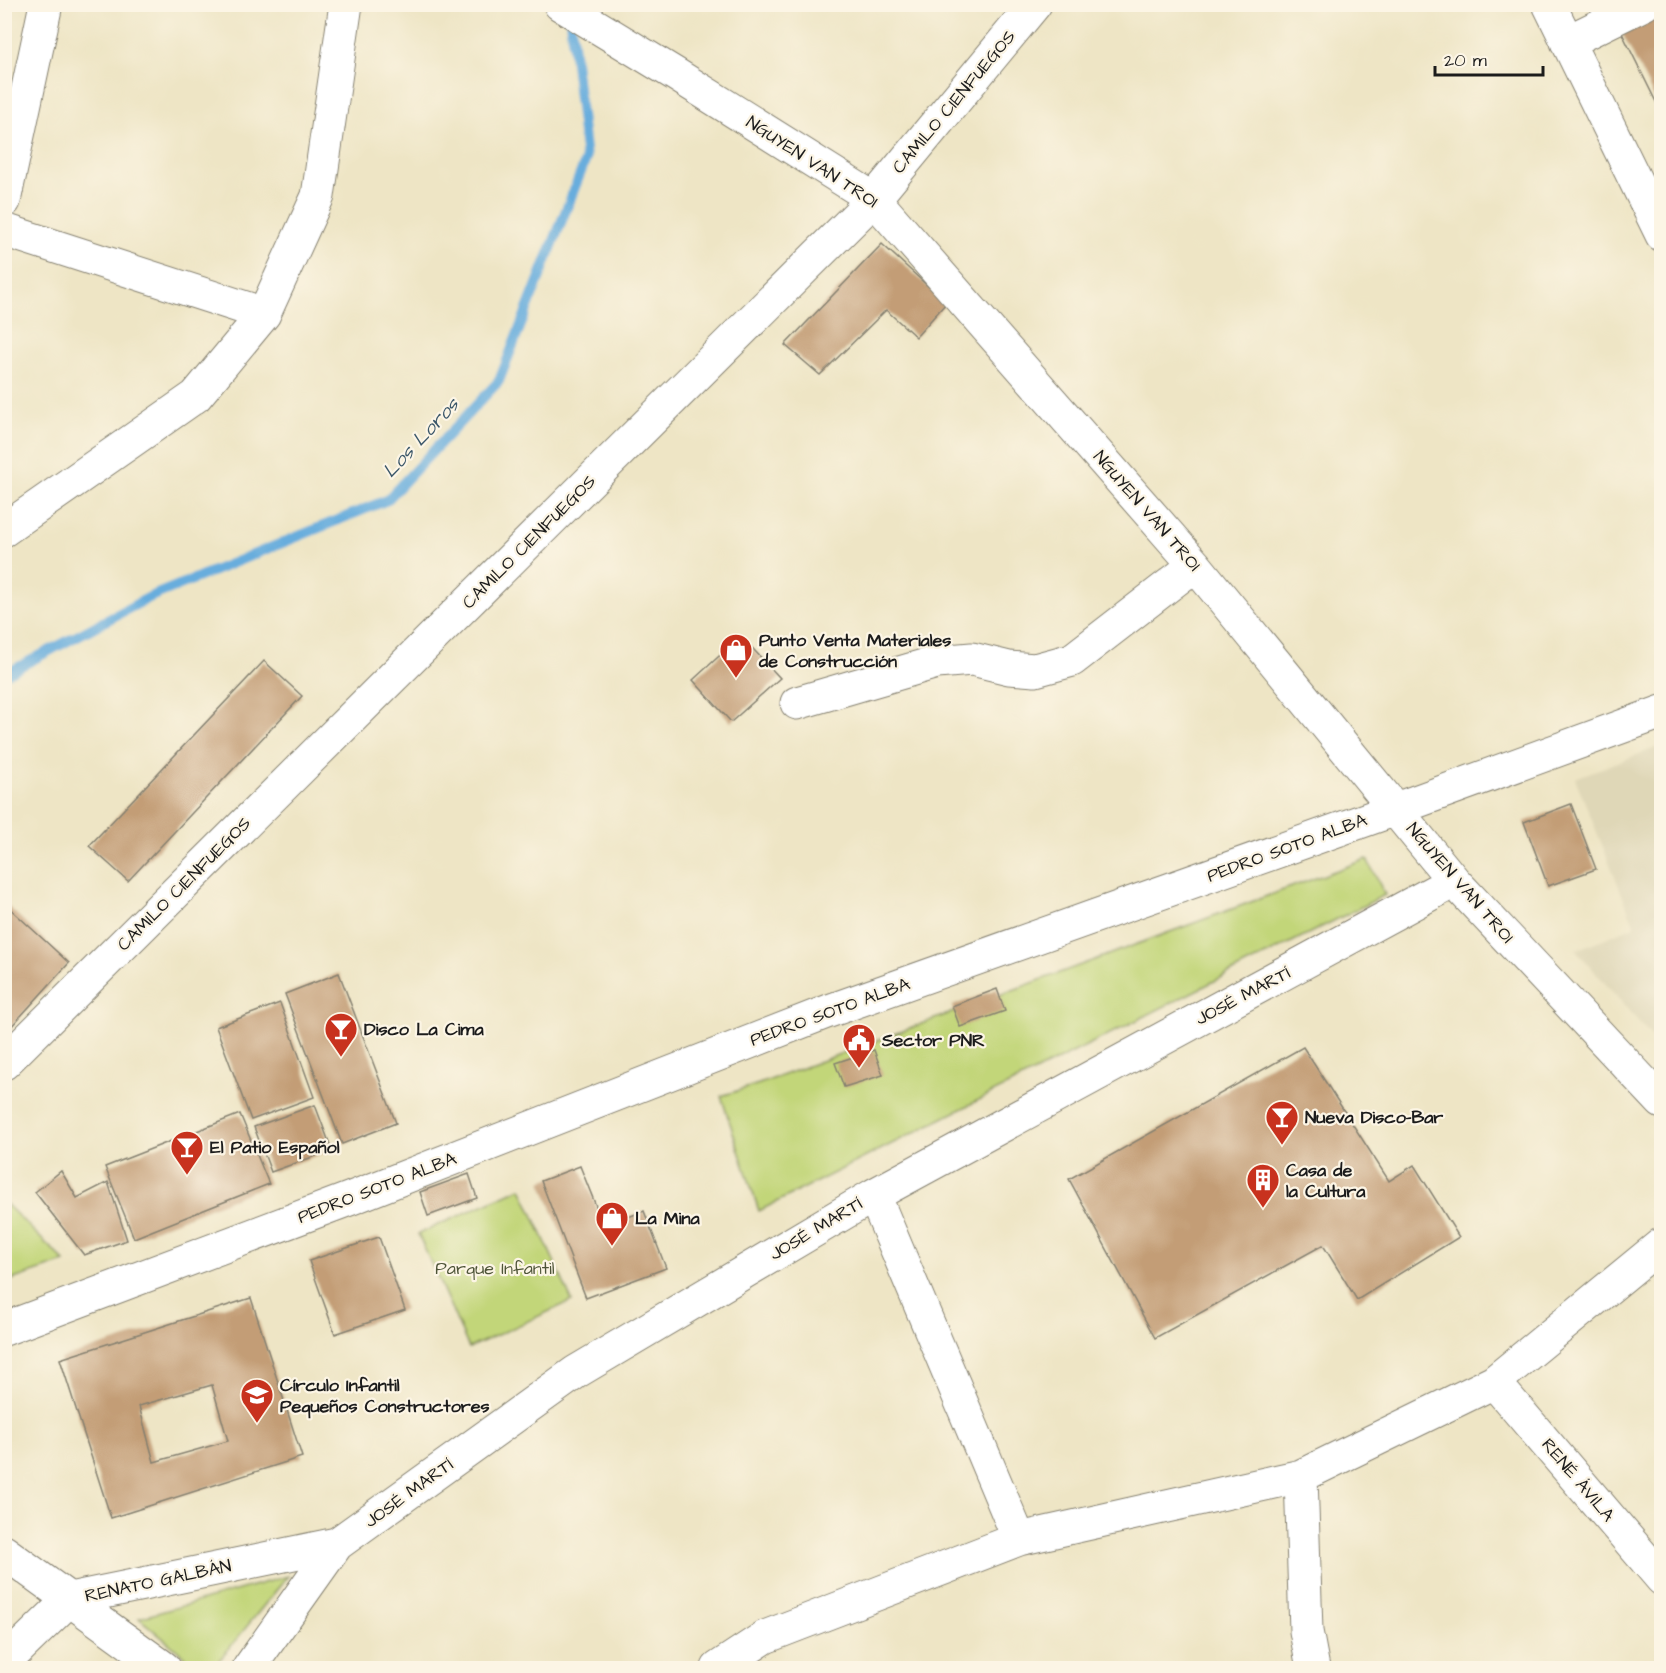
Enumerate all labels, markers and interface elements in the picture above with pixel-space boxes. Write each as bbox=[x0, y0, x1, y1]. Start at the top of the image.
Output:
street label: CAMILO CIENFUEGOS bbox=[886, 25, 1022, 179]
scale bar bbox=[1435, 39, 1543, 77]
text: 20 m bbox=[1444, 48, 1487, 73]
street label: NGUYEN VAN TROI bbox=[741, 110, 883, 214]
water label: Los Loros bbox=[376, 391, 466, 484]
street label: NGUYEN VAN TROI bbox=[1087, 445, 1207, 577]
street label: CAMILO CIENFUEGOS bbox=[456, 469, 602, 615]
place label: Punto Venta Materiales de Construcción bbox=[758, 628, 951, 674]
shop icon: Punto Venta Materiales de Construcción bbox=[718, 632, 754, 679]
street label: PEDRO SOTO ALBA bbox=[1204, 807, 1371, 889]
street label: CAMILO CIENFUEGOS bbox=[111, 811, 257, 957]
street label: NGUYEN VAN TROI bbox=[1400, 817, 1520, 949]
street label: JOSÉ MARTÍ bbox=[1191, 960, 1295, 1031]
street label: PEDRO SOTO ALBA bbox=[747, 971, 914, 1053]
bar icon: Disco La Cima bbox=[323, 1011, 359, 1058]
place label: Disco La Cima bbox=[364, 1017, 484, 1042]
public building icon: Sector PNR bbox=[841, 1022, 877, 1069]
place label: Sector PNR bbox=[881, 1028, 985, 1053]
bar icon: Nueva Disco-Bar bbox=[1264, 1099, 1300, 1146]
place label: Nueva Disco-Bar bbox=[1305, 1105, 1443, 1130]
bar icon: El Patio Español bbox=[169, 1129, 205, 1176]
place label: El Patio Español bbox=[210, 1135, 340, 1160]
street label: PEDRO SOTO ALBA bbox=[294, 1146, 460, 1230]
place label: Casa de la Cultura bbox=[1286, 1158, 1366, 1204]
building icon: Casa de la Cultura bbox=[1245, 1162, 1281, 1209]
street label: JOSÉ MARTÍ bbox=[765, 1191, 867, 1267]
shop icon: La Mina bbox=[594, 1200, 630, 1247]
place label: La Mina bbox=[635, 1206, 700, 1231]
park label: Parque Infantil bbox=[435, 1256, 555, 1281]
place label: Círculo Infantil Pequeños Constructores bbox=[280, 1373, 489, 1419]
school or university icon: Círculo Infantil Pequeños Constructores bbox=[239, 1377, 275, 1424]
street label: RENÉ ÁVILA bbox=[1536, 1433, 1621, 1528]
street label: JOSÉ MARTÍ bbox=[360, 1452, 459, 1534]
street label: RENATO GALBÁN bbox=[83, 1553, 233, 1609]

